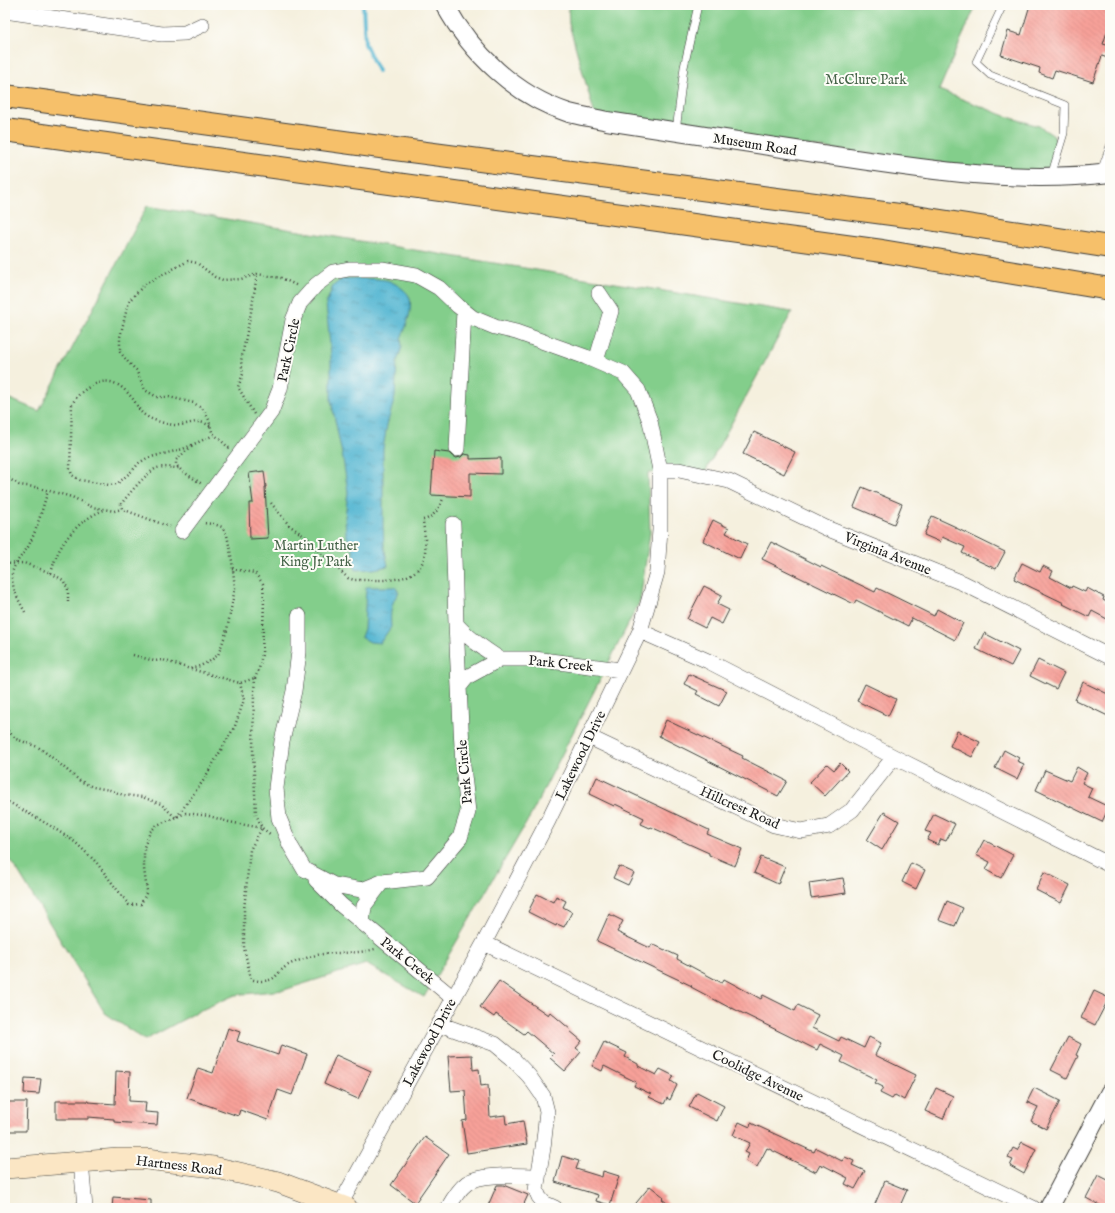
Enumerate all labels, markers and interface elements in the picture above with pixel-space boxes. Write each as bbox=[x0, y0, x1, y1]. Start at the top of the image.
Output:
park label: McClure Park bbox=[825, 71, 907, 89]
street label: Museum Road bbox=[712, 129, 798, 161]
street label: Park Circle bbox=[273, 316, 305, 384]
street label: Virginia Avenue bbox=[840, 528, 934, 580]
park label: Martin Luther King Jr Park bbox=[274, 537, 358, 571]
street label: Park Creek bbox=[528, 652, 595, 676]
street label: Lakewood Drive bbox=[552, 707, 611, 803]
street label: Park Circle bbox=[453, 738, 477, 805]
street label: Hillcrest Road bbox=[697, 782, 783, 834]
street label: Park Creek bbox=[376, 933, 439, 989]
street label: Lakewood Drive bbox=[399, 995, 461, 1090]
street label: Coolidge Avenue bbox=[709, 1046, 807, 1106]
street label: Hartness Road bbox=[135, 1152, 223, 1180]

